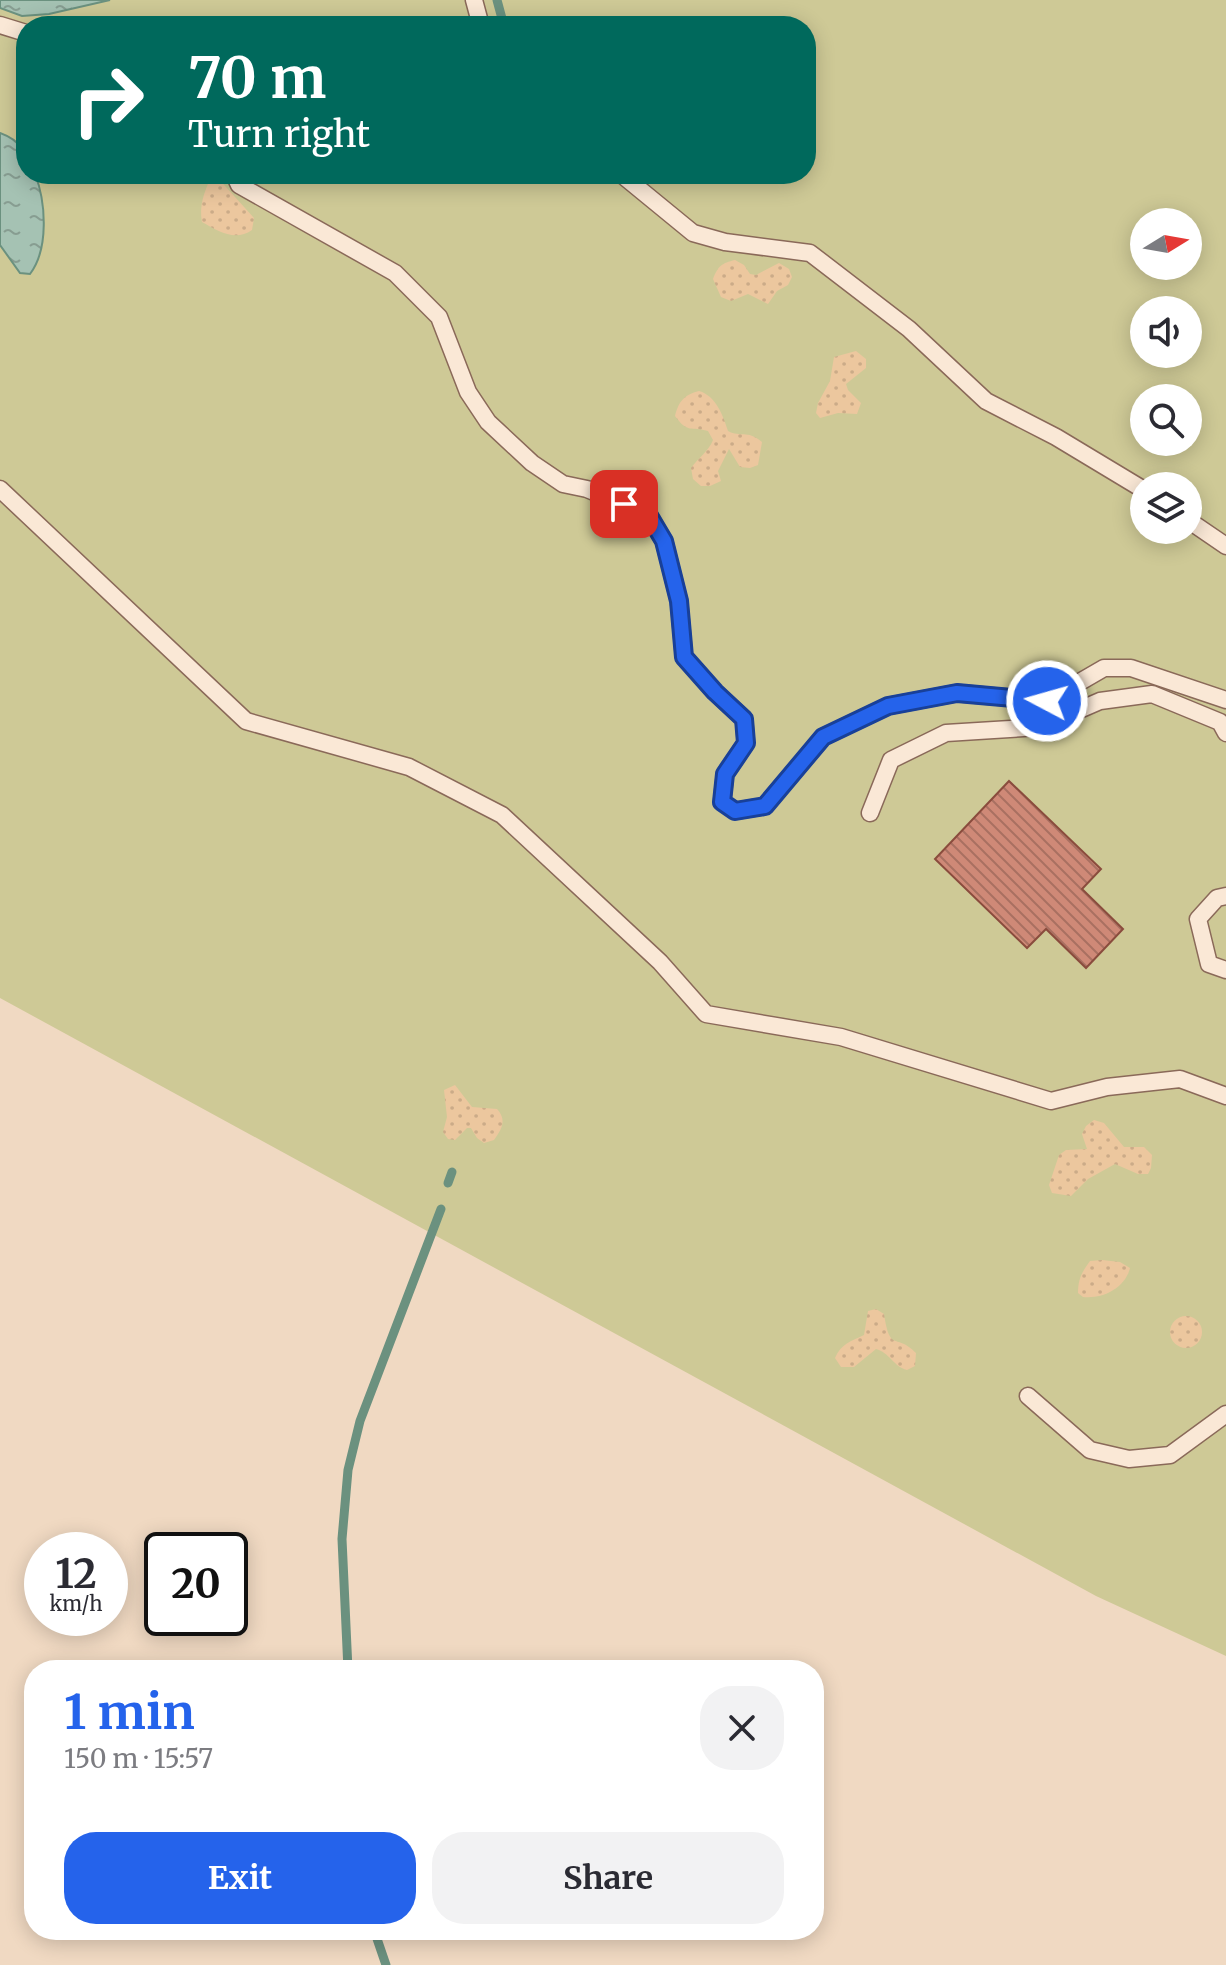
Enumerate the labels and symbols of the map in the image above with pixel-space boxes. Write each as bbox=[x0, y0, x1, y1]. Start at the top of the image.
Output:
north arrow bbox=[1130, 208, 1202, 280]
pin bbox=[590, 470, 658, 538]
position arrow bbox=[1005, 659, 1089, 743]
speed limit sign: 20 bbox=[144, 1532, 248, 1636]

